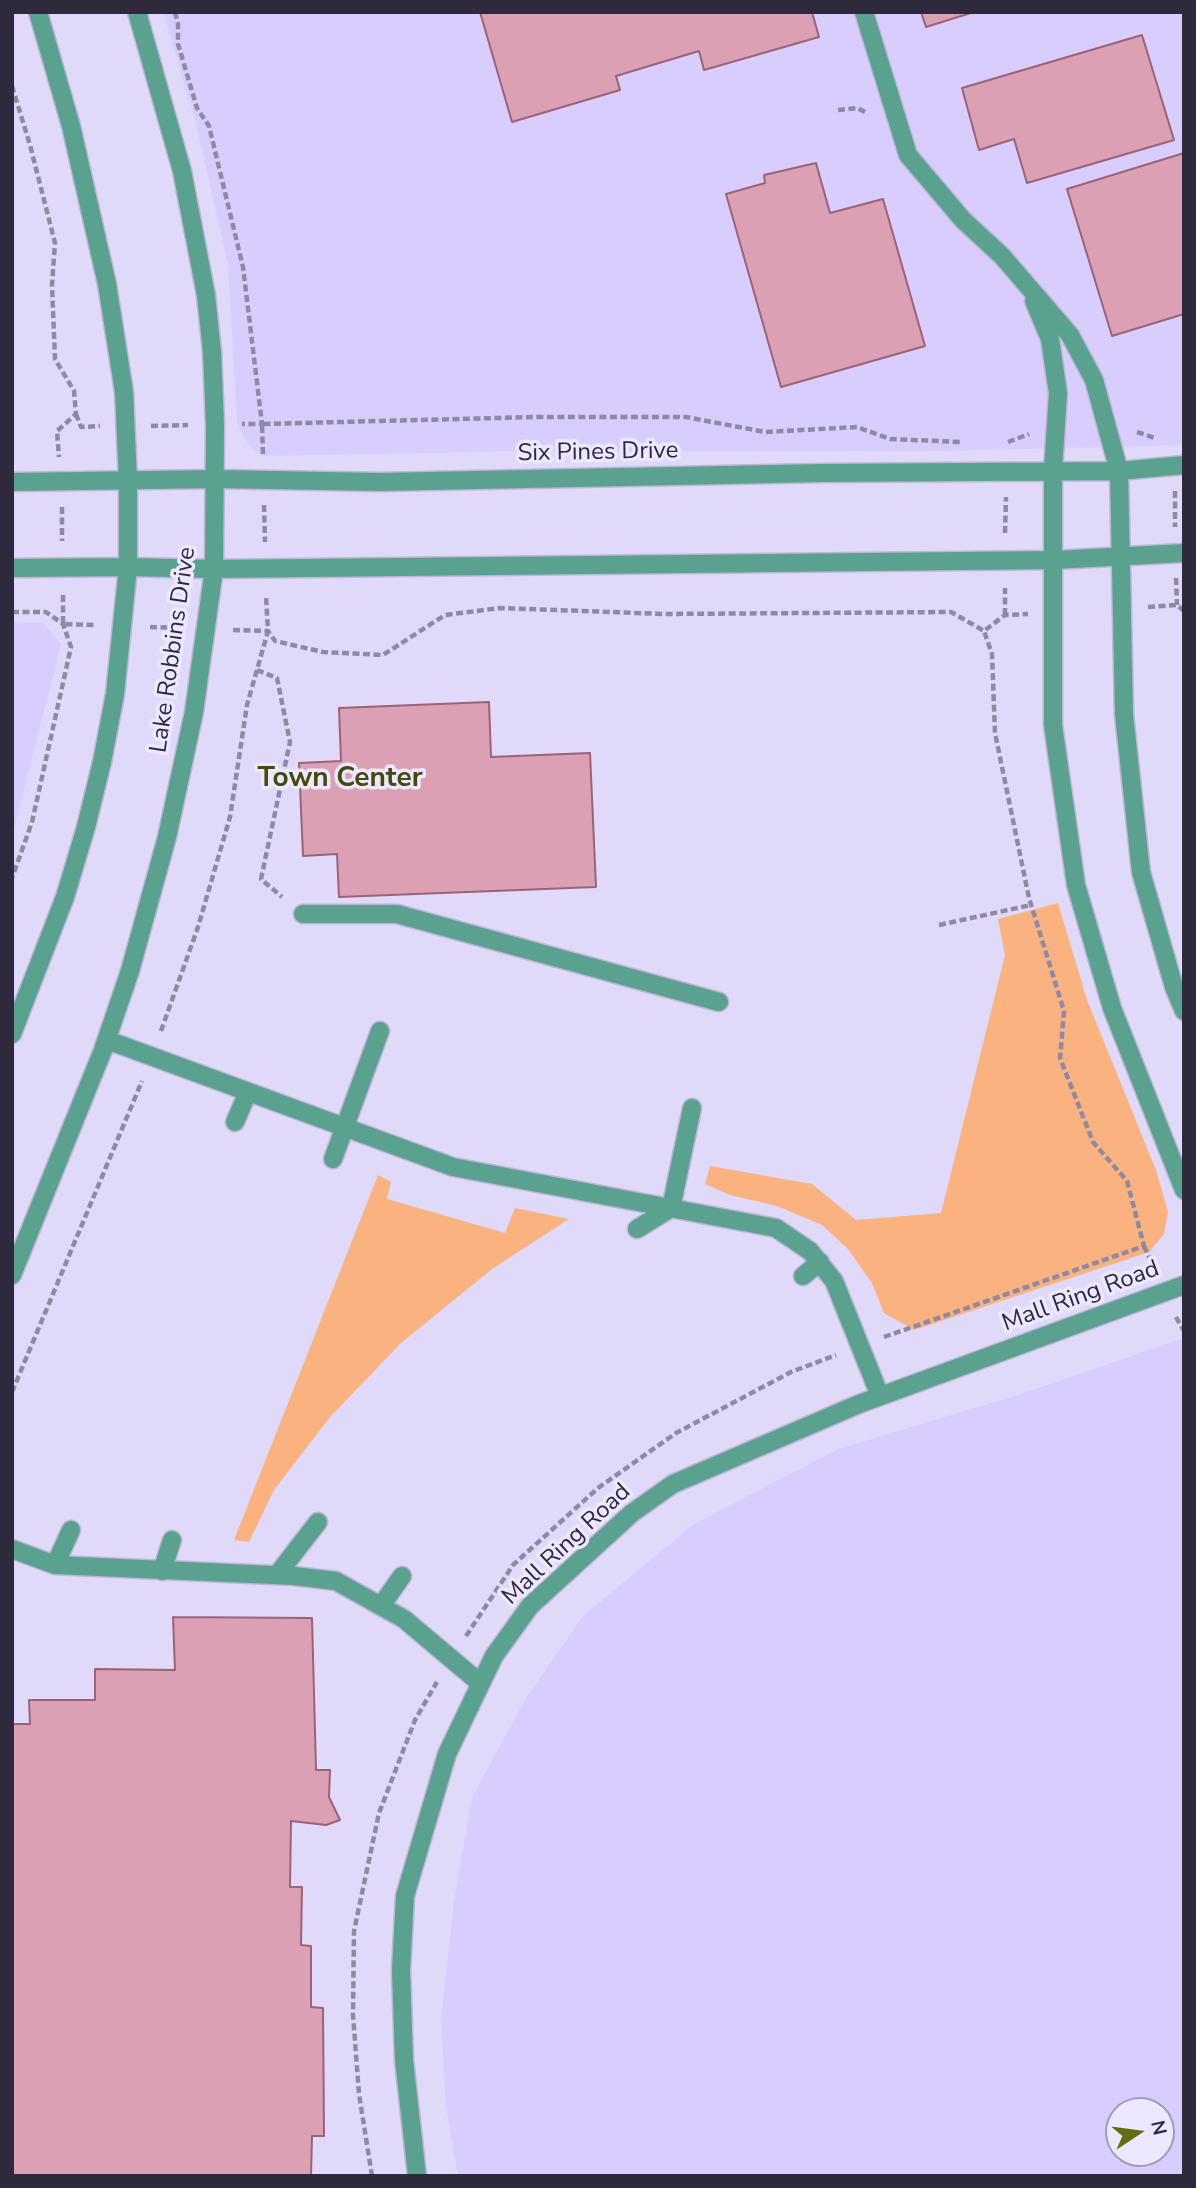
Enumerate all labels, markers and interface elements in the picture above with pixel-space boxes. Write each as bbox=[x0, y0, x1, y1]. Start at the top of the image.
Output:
street label: Six Pines Drive bbox=[517, 437, 679, 469]
street label: Lake Robbins Drive bbox=[145, 545, 203, 755]
district label: Town Center bbox=[257, 762, 423, 796]
street label: Mall Ring Road bbox=[999, 1255, 1163, 1339]
street label: Mall Ring Road bbox=[497, 1478, 637, 1612]
north arrow bbox=[1105, 2097, 1175, 2167]
text: N bbox=[1144, 2118, 1173, 2138]

